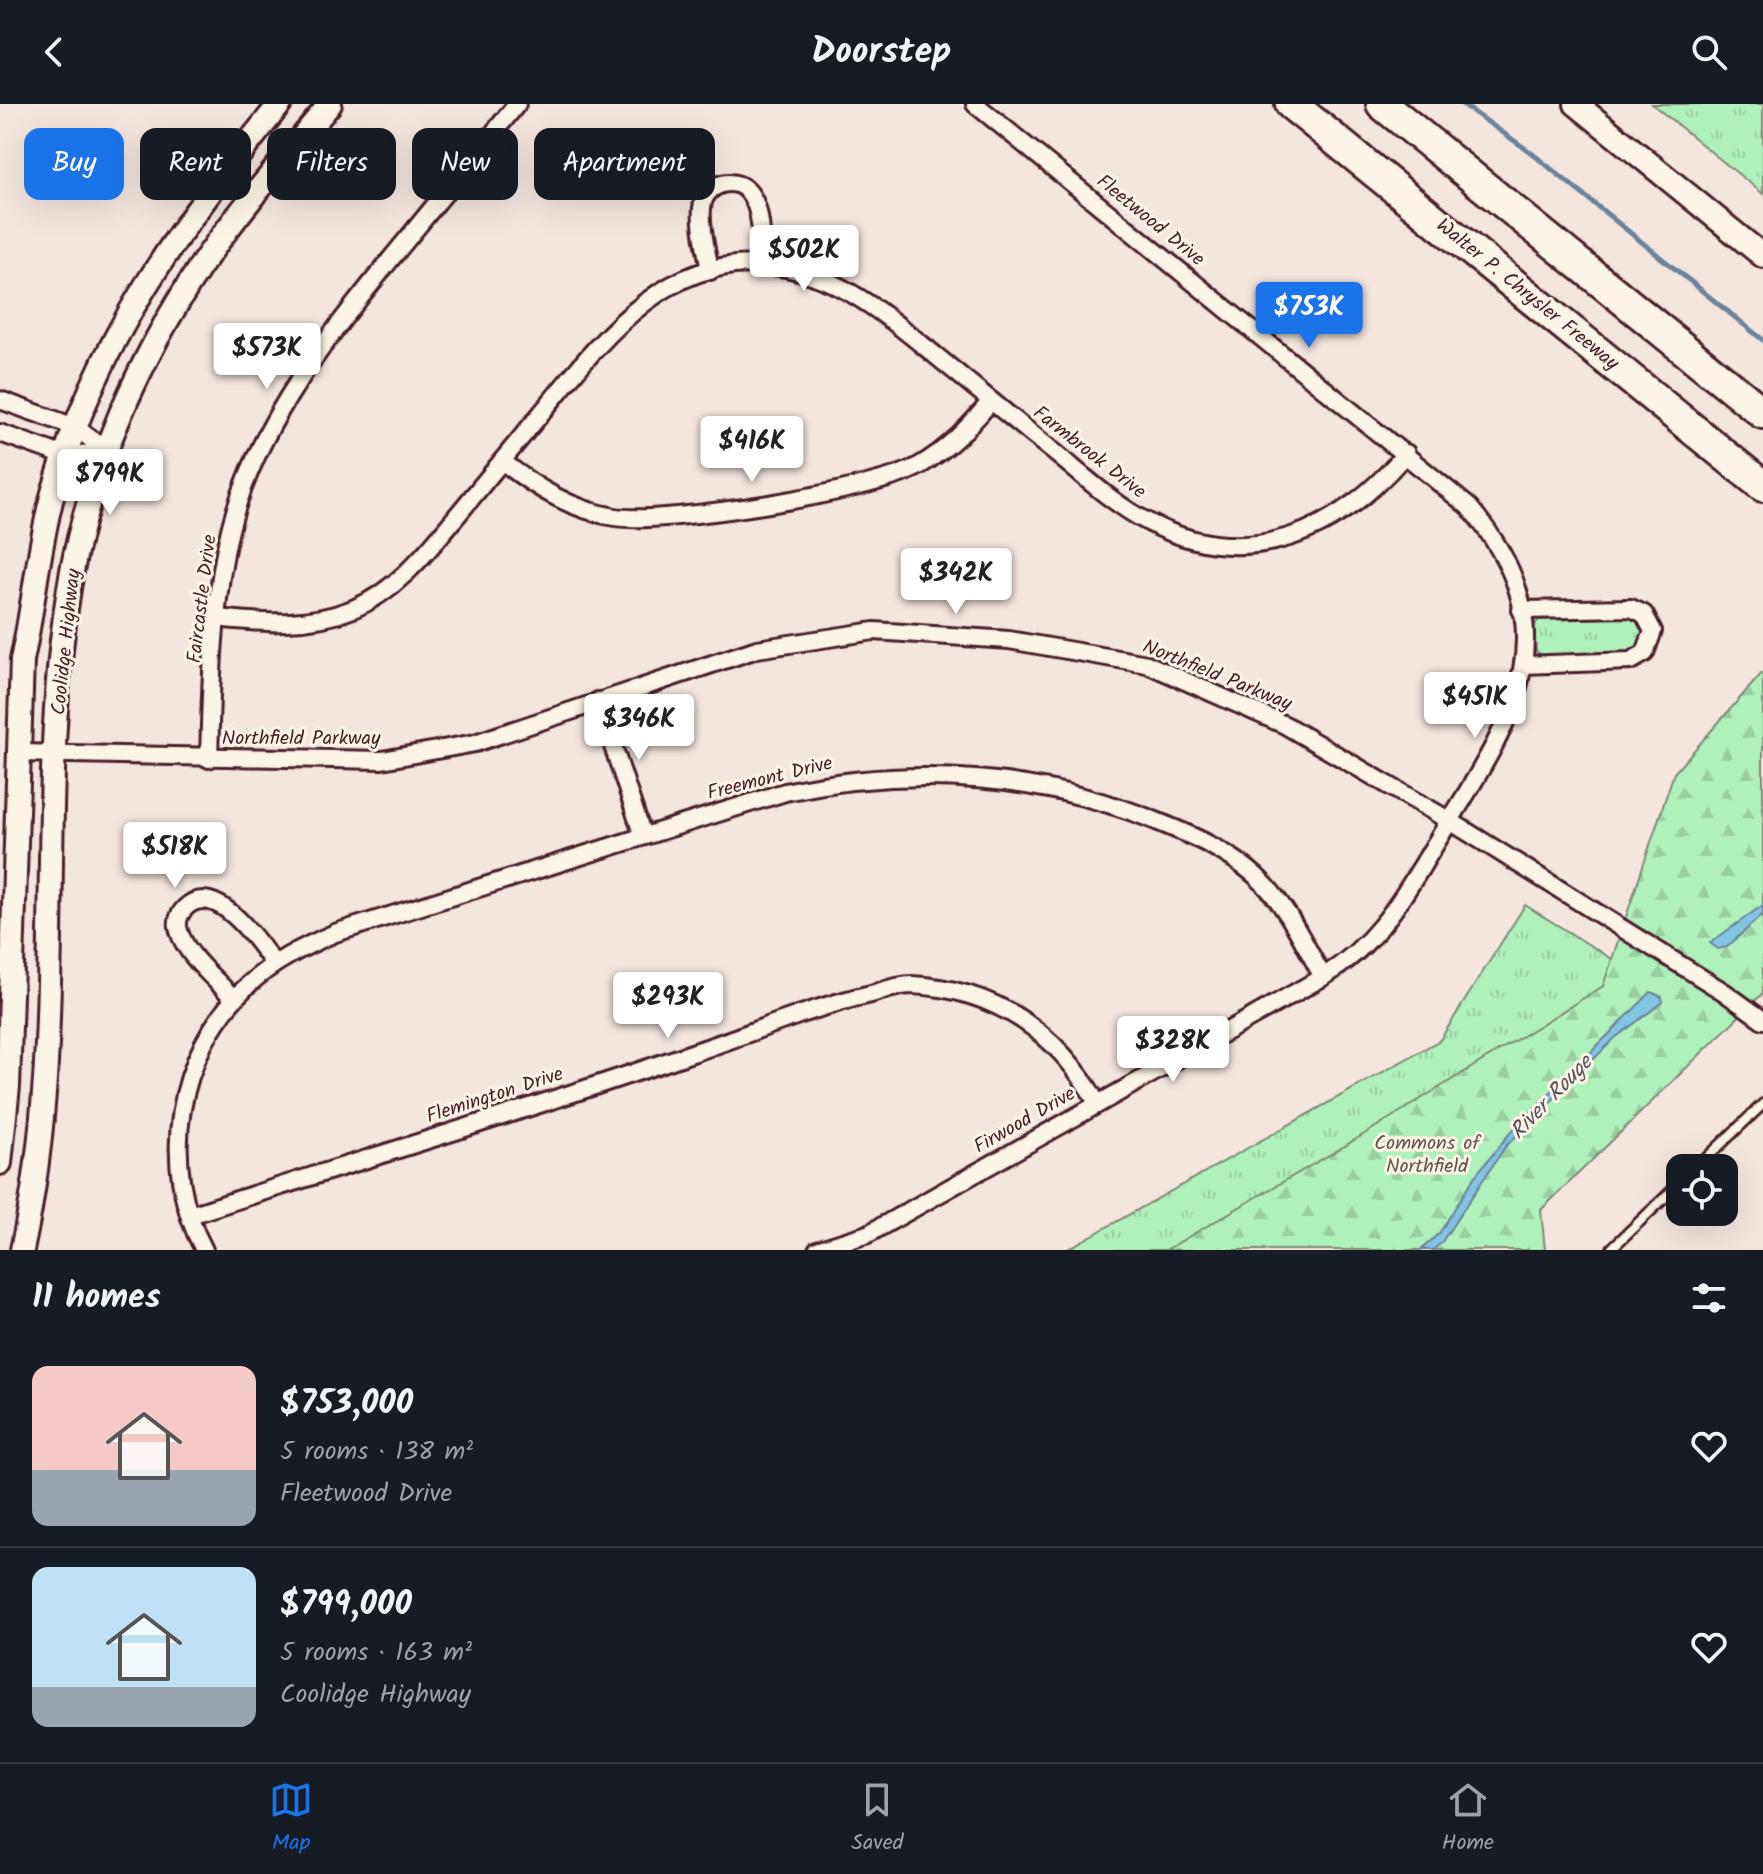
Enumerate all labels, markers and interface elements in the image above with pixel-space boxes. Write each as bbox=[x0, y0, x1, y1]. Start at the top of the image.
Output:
text: Doorstep bbox=[812, 24, 951, 81]
icon: back bbox=[32, 30, 76, 74]
icon: search bbox=[1687, 30, 1731, 74]
chip: Buy bbox=[24, 128, 124, 200]
chip: Rent bbox=[140, 128, 251, 200]
chip: Filters bbox=[267, 128, 396, 200]
chip: New bbox=[412, 128, 518, 200]
chip: Apartment bbox=[534, 128, 715, 200]
street label: Fleetwood Drive bbox=[1088, 167, 1212, 275]
street label: Walter P. Chrysler Freeway bbox=[1428, 211, 1626, 380]
pin: $502K bbox=[748, 225, 860, 293]
text: $502K bbox=[768, 230, 840, 272]
pin: $753K bbox=[1253, 282, 1365, 350]
text: $753K bbox=[1274, 287, 1344, 329]
pin: $573K bbox=[211, 323, 323, 391]
text: $573K bbox=[232, 328, 302, 370]
street label: Farmbrook Drive bbox=[1025, 398, 1153, 508]
pin: $416K bbox=[696, 416, 808, 484]
text: $416K bbox=[718, 421, 786, 463]
pin: $799K bbox=[54, 449, 166, 517]
text: $799K bbox=[75, 454, 145, 496]
street label: Faircastle Drive bbox=[179, 533, 227, 665]
pin: $342K bbox=[900, 548, 1012, 616]
text: $342K bbox=[919, 553, 993, 595]
street label: Coolidge Highway bbox=[43, 567, 91, 717]
street label: Northfield Parkway bbox=[1137, 631, 1297, 721]
pin: $451K bbox=[1419, 672, 1531, 740]
text: $451K bbox=[1442, 677, 1508, 719]
pin: $346K bbox=[583, 694, 695, 762]
text: $346K bbox=[602, 699, 676, 741]
street label: Northfield Parkway bbox=[222, 723, 381, 755]
street label: Freemont Drive bbox=[704, 748, 836, 810]
pin: $518K bbox=[119, 822, 231, 890]
text: $518K bbox=[141, 827, 209, 869]
pin: $293K bbox=[612, 972, 724, 1040]
text: $293K bbox=[631, 977, 705, 1019]
pin: $328K bbox=[1117, 1016, 1229, 1084]
text: $328K bbox=[1135, 1021, 1211, 1063]
water label: River Rouge bbox=[1502, 1046, 1603, 1149]
street label: Flemington Drive bbox=[422, 1059, 568, 1133]
street label: Firwood Drive bbox=[968, 1079, 1082, 1163]
park label: Commons of Northfield bbox=[1374, 1128, 1482, 1183]
map controls bbox=[1666, 1154, 1738, 1226]
button: locate bbox=[1666, 1154, 1738, 1226]
text: 11 homes bbox=[32, 1271, 161, 1325]
icon: filters bbox=[1687, 1276, 1731, 1320]
text: $753,000 bbox=[280, 1377, 413, 1431]
icon: home bbox=[96, 1398, 192, 1494]
icon: heart bbox=[1687, 1424, 1731, 1468]
text: 5 rooms · 138 m² bbox=[280, 1431, 473, 1473]
text: Fleetwood Drive bbox=[280, 1473, 452, 1515]
text: $799,000 bbox=[280, 1578, 412, 1632]
icon: home bbox=[96, 1599, 192, 1695]
icon: heart bbox=[1687, 1625, 1731, 1669]
text: 5 rooms · 163 m² bbox=[280, 1632, 472, 1674]
text: Coolidge Highway bbox=[280, 1674, 471, 1716]
tab: Map bbox=[269, 1778, 313, 1861]
tab: Saved bbox=[851, 1778, 904, 1861]
tab: Home bbox=[1442, 1778, 1494, 1861]

